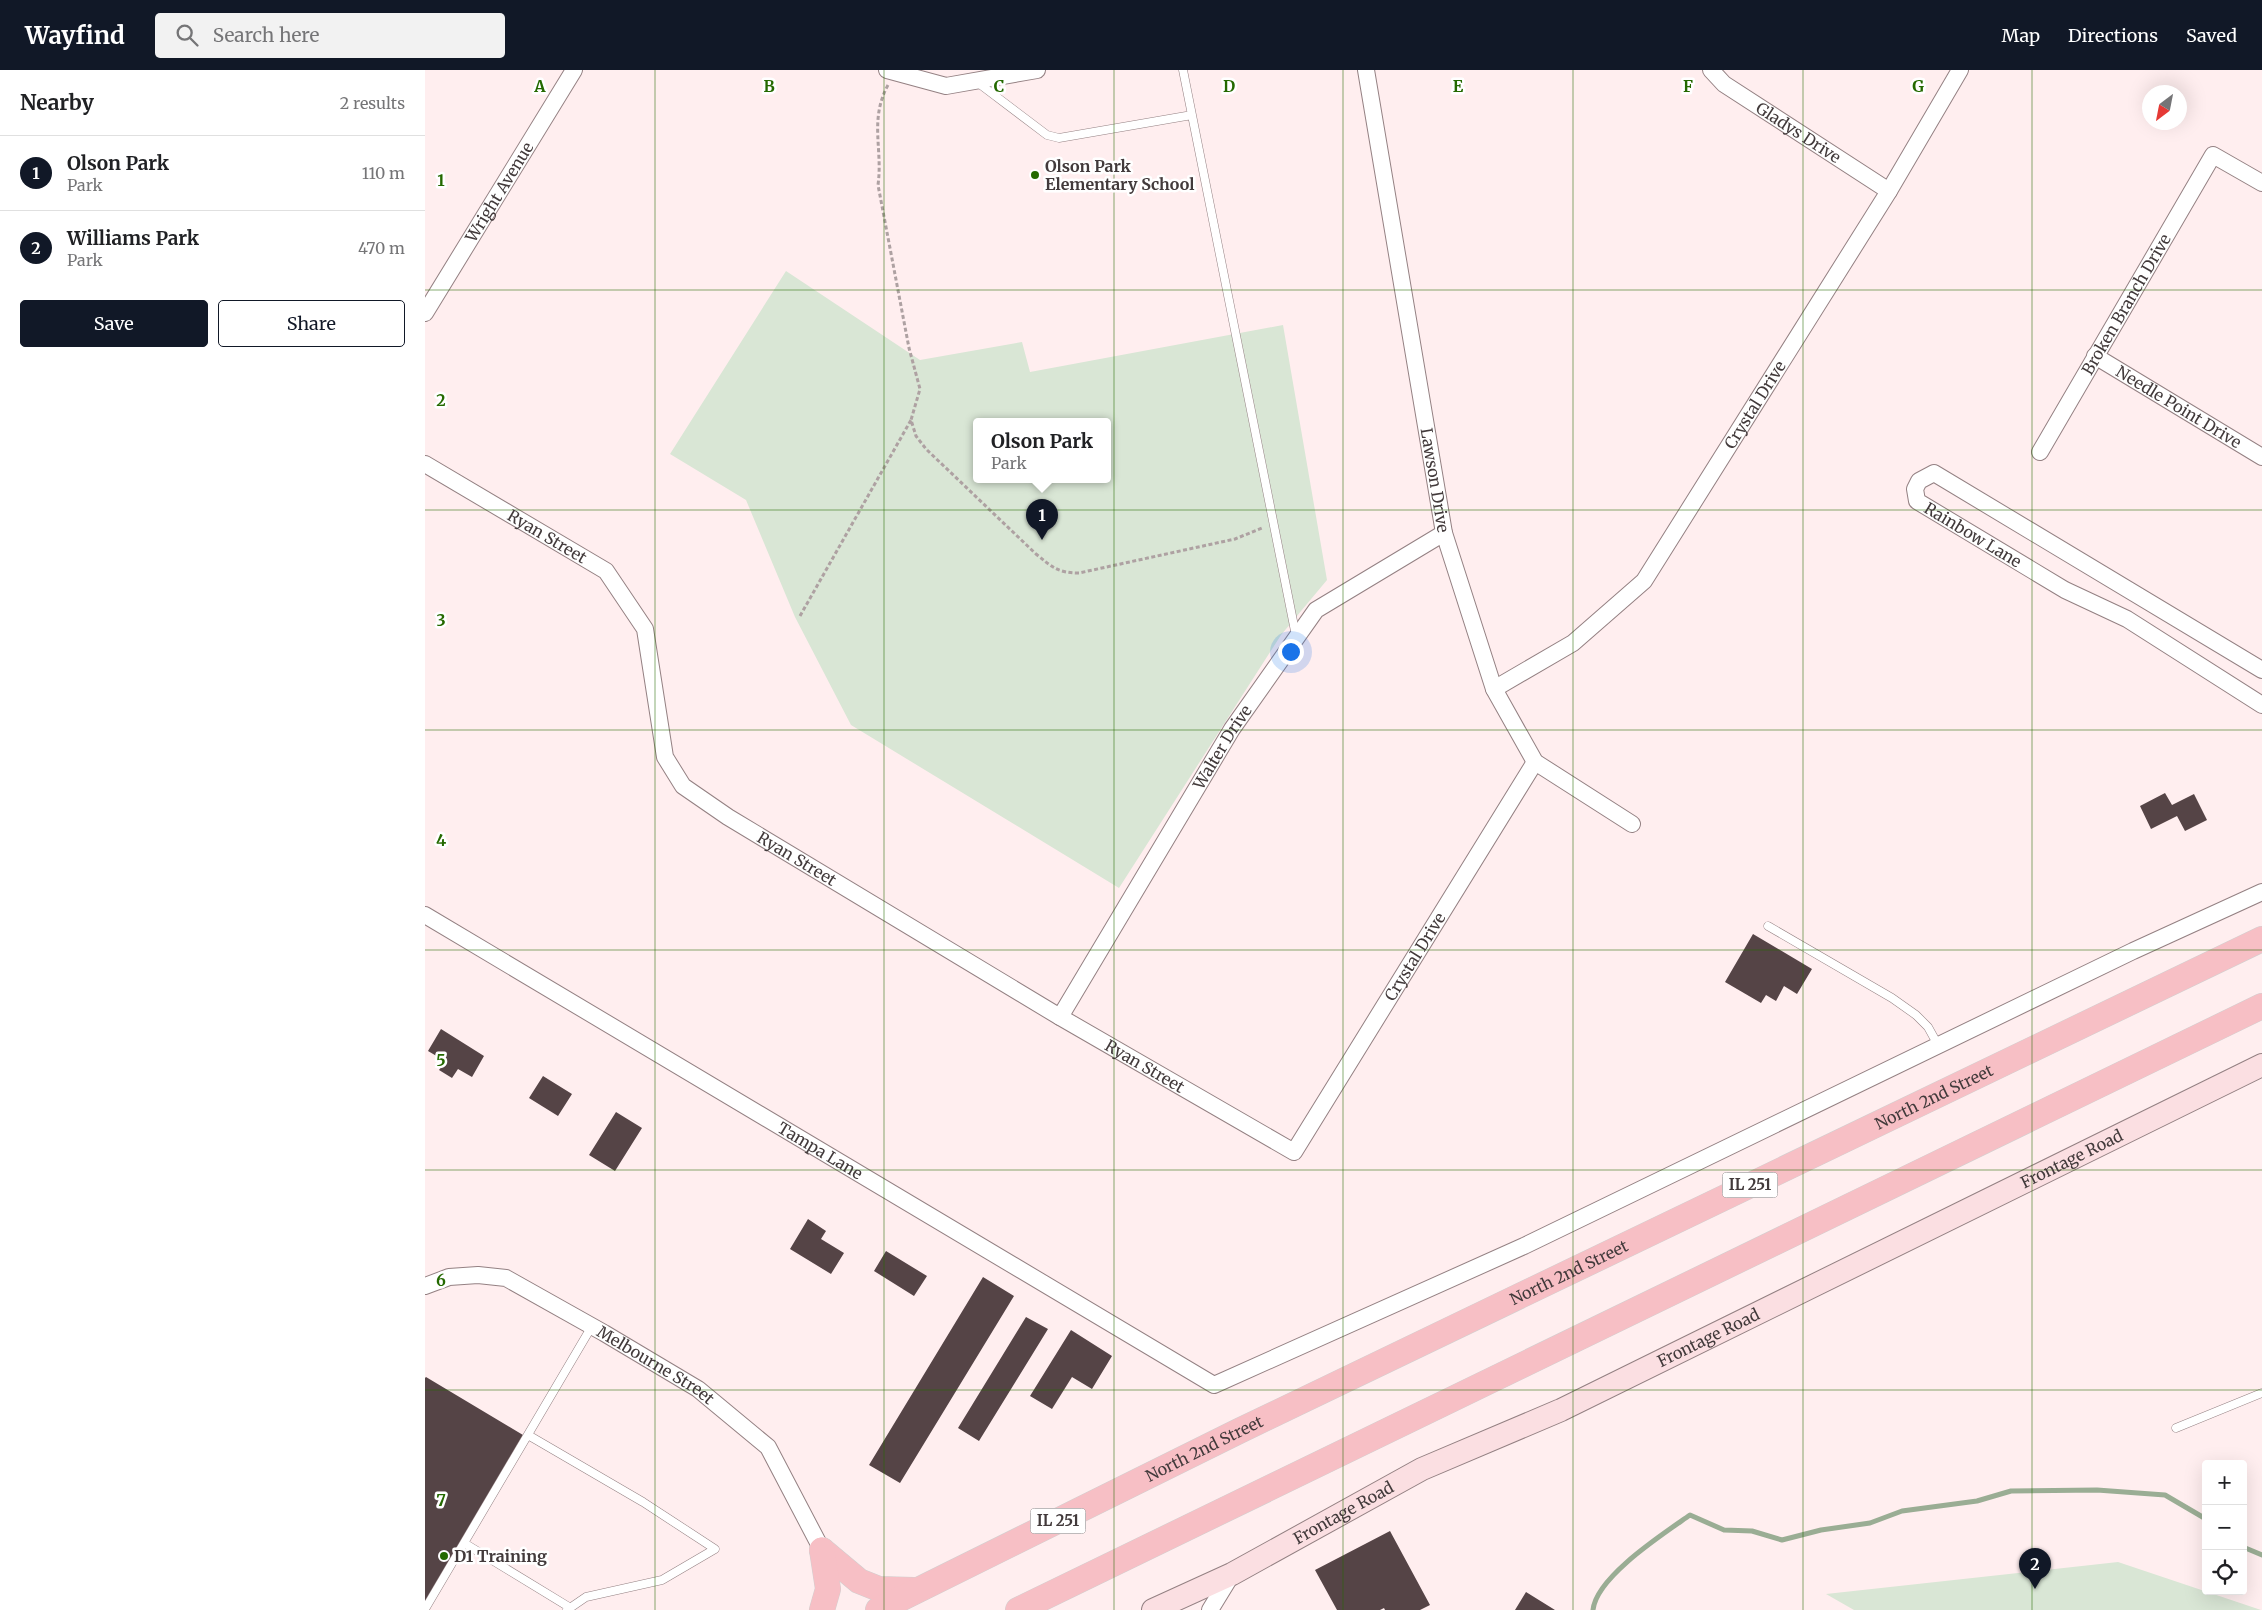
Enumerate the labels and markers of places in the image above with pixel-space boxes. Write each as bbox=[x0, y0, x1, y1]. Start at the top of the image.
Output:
place label: Olson Park Elementary School bbox=[1045, 156, 1194, 194]
marker: Olson Park Elementary School bbox=[1029, 169, 1041, 181]
pin: 1 bbox=[1026, 499, 1058, 540]
place label: D1 Training bbox=[454, 1546, 547, 1566]
pin: 2 bbox=[2019, 1548, 2051, 1589]
marker: D1 Training bbox=[438, 1550, 450, 1562]

